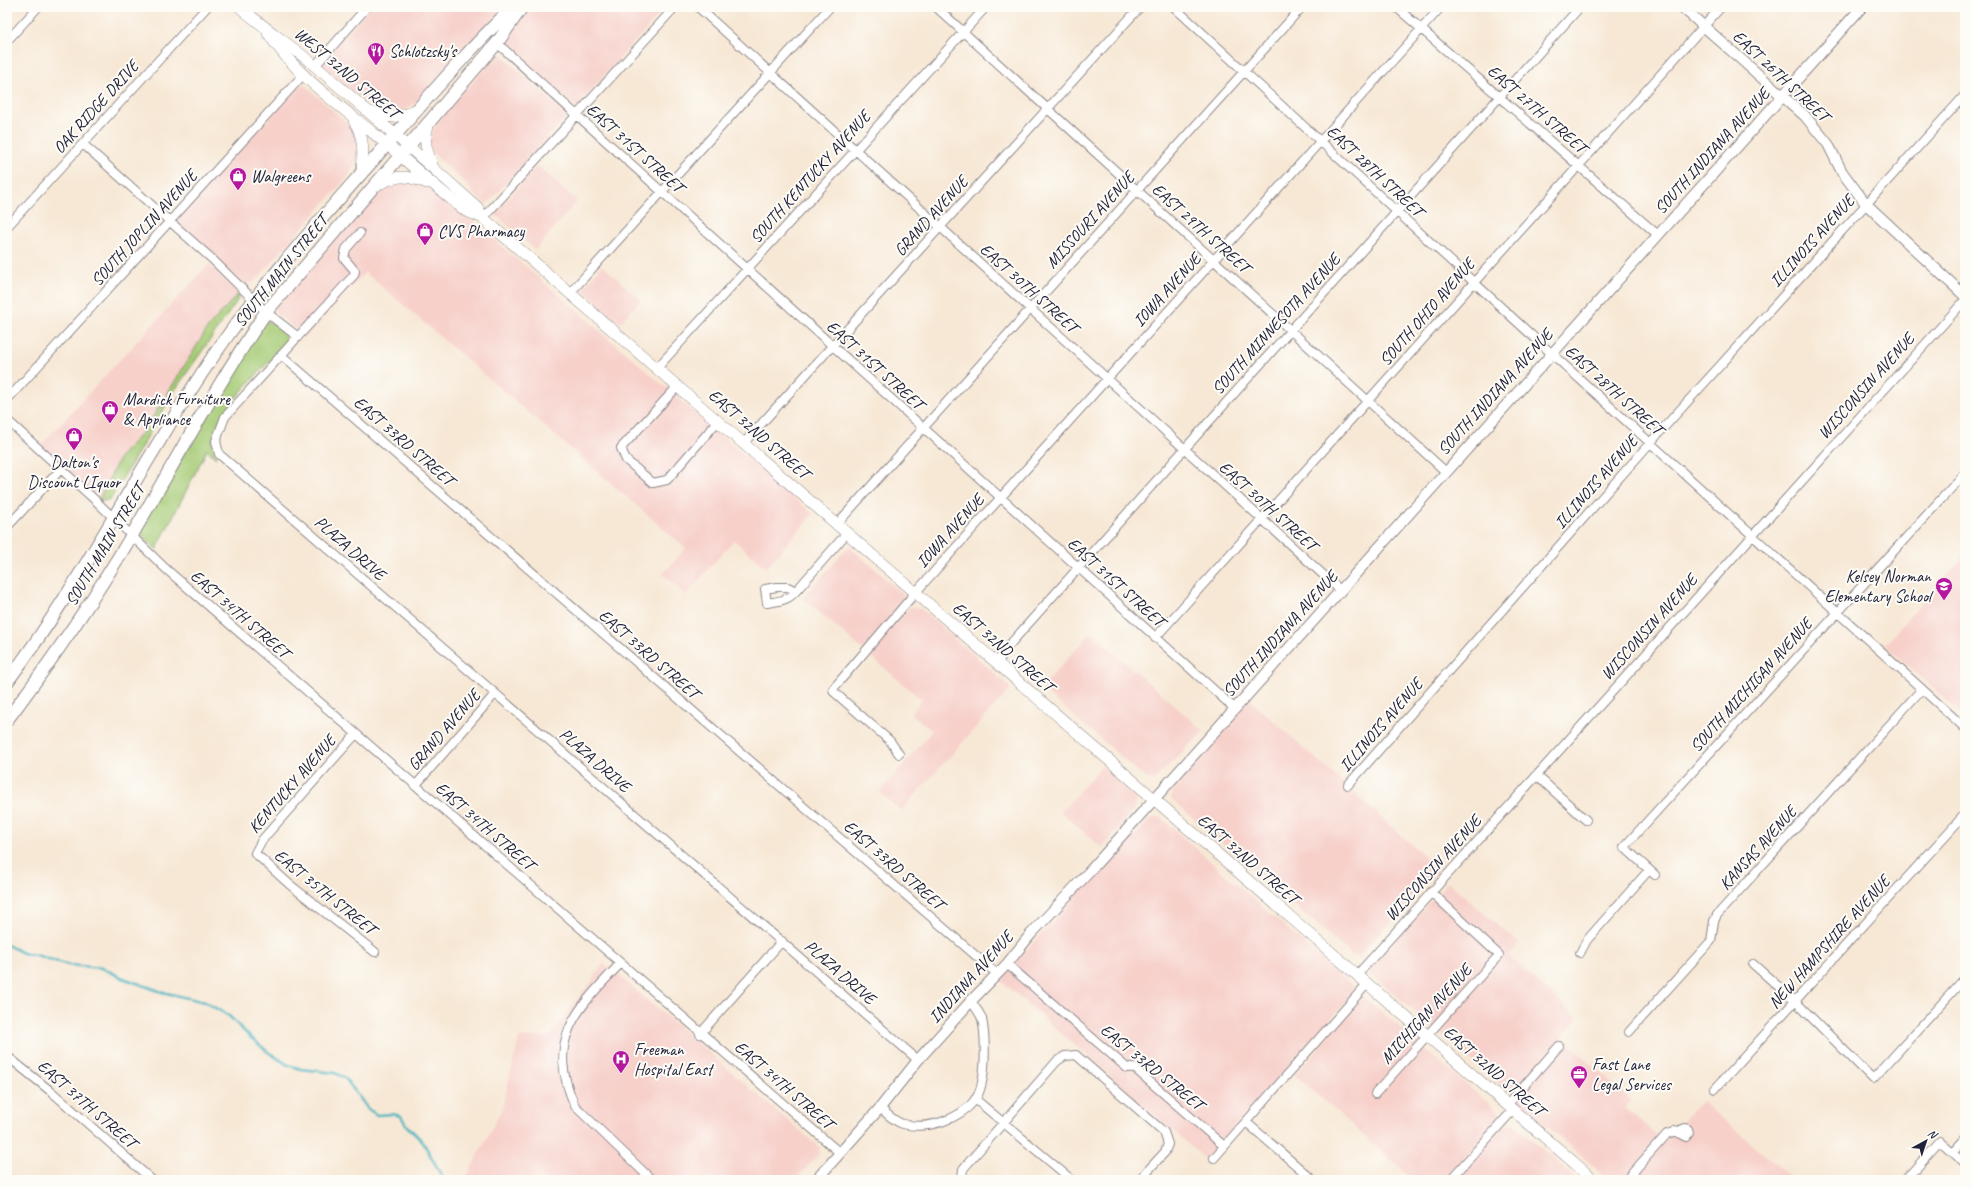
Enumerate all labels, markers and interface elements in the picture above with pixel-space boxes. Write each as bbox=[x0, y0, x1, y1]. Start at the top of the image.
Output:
street label: WEST 32ND STREET bbox=[290, 23, 407, 126]
street label: EAST 26TH STREET bbox=[1728, 26, 1837, 129]
restaurant icon: Schlotzsky's bbox=[366, 41, 386, 66]
place label: Schlotzsky's bbox=[389, 41, 458, 62]
street label: OAK RIDGE DRIVE bbox=[49, 54, 145, 158]
street label: EAST 27TH STREET bbox=[1483, 60, 1594, 161]
street label: SOUTH INDIANA AVENUE bbox=[1650, 82, 1775, 218]
street label: EAST 31ST STREET bbox=[582, 99, 691, 200]
street label: SOUTH KENTUCKY AVENUE bbox=[745, 104, 877, 248]
street label: EAST 28TH STREET bbox=[1322, 121, 1431, 224]
street label: SOUTH JOPLIN AVENUE bbox=[86, 164, 203, 290]
street label: MISSOURI AVENUE bbox=[1041, 165, 1141, 273]
shop icon: Walgreens bbox=[228, 166, 248, 191]
place label: Walgreens bbox=[251, 166, 311, 187]
street label: GRAND AVENUE bbox=[890, 170, 974, 260]
street label: EAST 29TH STREET bbox=[1148, 179, 1257, 280]
street label: ILLINOIS AVENUE bbox=[1765, 189, 1861, 291]
street label: SOUTH MAIN STREET bbox=[229, 207, 335, 331]
shop icon: CVS Pharmacy bbox=[415, 221, 435, 246]
place label: CVS Pharmacy bbox=[438, 221, 525, 242]
street label: EAST 30TH STREET bbox=[976, 239, 1085, 340]
street label: IOWA AVENUE bbox=[1129, 247, 1207, 331]
street label: SOUTH MINNESOTA AVENUE bbox=[1207, 248, 1346, 399]
street label: SOUTH OHIO AVENUE bbox=[1375, 252, 1481, 370]
street label: EAST 31ST STREET bbox=[822, 316, 931, 417]
street label: SOUTH INDIANA AVENUE bbox=[1433, 323, 1558, 459]
street label: WISCONSIN AVENUE bbox=[1813, 327, 1920, 443]
street label: EAST 28TH STREET bbox=[1561, 341, 1670, 442]
street label: EAST 32ND STREET bbox=[704, 384, 817, 486]
place label: Mardick Furniture & Appliance bbox=[123, 389, 231, 430]
street label: EAST 33RD STREET bbox=[349, 392, 462, 493]
shop icon: Mardick Furniture & Appliance bbox=[100, 399, 120, 424]
shop icon: Dalton's Discount LIquor bbox=[64, 426, 84, 451]
street label: ILLINOIS AVENUE bbox=[1550, 429, 1644, 533]
place label: Dalton's Discount LIquor bbox=[28, 452, 122, 493]
street label: EAST 30TH STREET bbox=[1215, 457, 1324, 558]
street label: SOUTH MAIN STREET bbox=[60, 477, 152, 610]
street label: IOWA AVENUE bbox=[912, 488, 990, 572]
street label: PLAZA DRIVE bbox=[310, 511, 391, 586]
street label: EAST 31ST STREET bbox=[1063, 533, 1172, 634]
street label: EAST 34TH STREET bbox=[186, 565, 297, 666]
street label: SOUTH INDIANA AVENUE bbox=[1218, 565, 1343, 701]
place label: Kelsey Norman Elementary School bbox=[1825, 566, 1934, 607]
street label: WISCONSIN AVENUE bbox=[1596, 568, 1703, 684]
school or university icon: Kelsey Norman Elementary School bbox=[1934, 576, 1954, 601]
street label: EAST 32ND STREET bbox=[948, 597, 1061, 699]
street label: EAST 33RD STREET bbox=[594, 605, 707, 706]
street label: SOUTH MICHIGAN AVENUE bbox=[1685, 612, 1818, 756]
street label: ILLINOIS AVENUE bbox=[1335, 672, 1429, 776]
street label: GRAND AVENUE bbox=[403, 683, 487, 775]
street label: PLAZA DRIVE bbox=[555, 723, 636, 798]
street label: KENTUCKY AVENUE bbox=[244, 729, 342, 837]
street label: EAST 34TH STREET bbox=[431, 777, 542, 878]
street label: KANSAS AVENUE bbox=[1715, 800, 1803, 894]
street label: EAST 32ND STREET bbox=[1193, 809, 1306, 911]
street label: WISCONSIN AVENUE bbox=[1380, 809, 1487, 925]
street label: EAST 33RD STREET bbox=[839, 816, 952, 917]
street label: EAST 35TH STREET bbox=[270, 845, 383, 942]
street label: NEW HAMPSHIRE AVENUE bbox=[1764, 869, 1896, 1013]
street label: INDIANA AVENUE bbox=[924, 925, 1020, 1027]
street label: PLAZA DRIVE bbox=[800, 935, 881, 1010]
street label: MICHIGAN AVENUE bbox=[1376, 958, 1477, 1068]
street label: EAST 33RD STREET bbox=[1096, 1019, 1211, 1118]
street label: EAST 32ND STREET bbox=[1439, 1021, 1552, 1123]
street label: EAST 34TH STREET bbox=[730, 1036, 841, 1137]
place label: Freeman Hospital East bbox=[634, 1039, 715, 1080]
hospital icon: Freeman Hospital East bbox=[611, 1049, 631, 1074]
place label: Fast Lane Legal Services bbox=[1592, 1054, 1673, 1095]
street label: EAST 37TH STREET bbox=[33, 1055, 144, 1156]
office icon: Fast Lane Legal Services bbox=[1569, 1064, 1589, 1089]
north arrow bbox=[1906, 1121, 1946, 1161]
text: N bbox=[1925, 1126, 1941, 1142]

